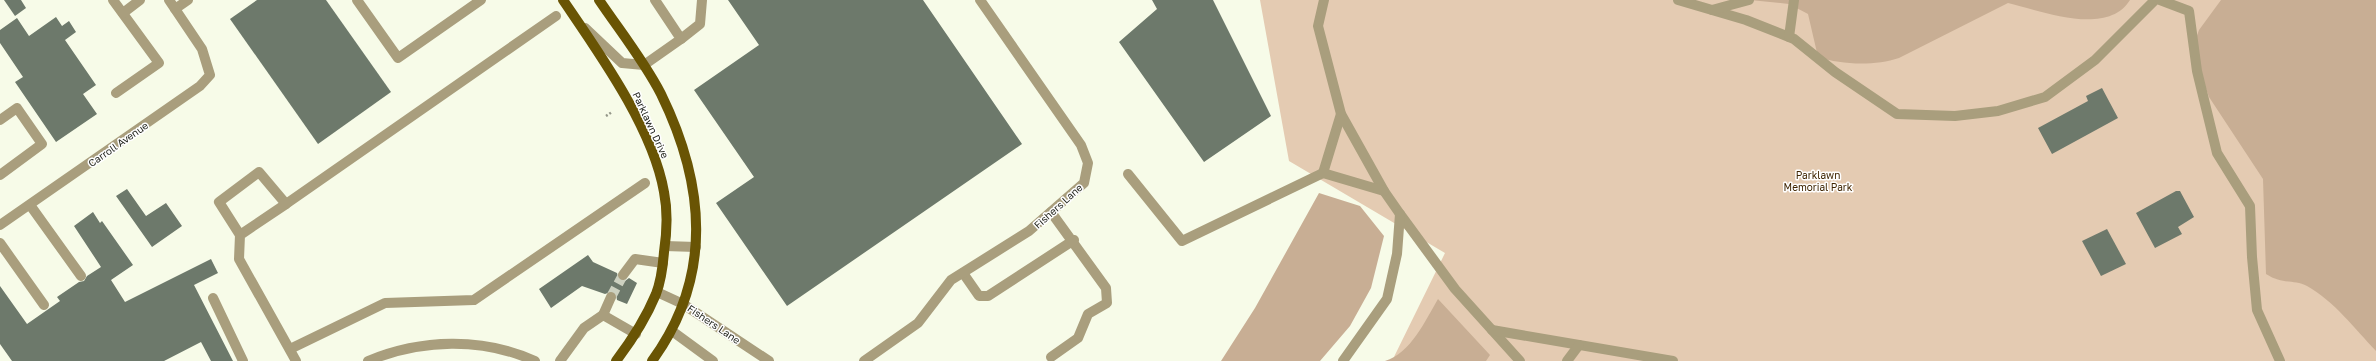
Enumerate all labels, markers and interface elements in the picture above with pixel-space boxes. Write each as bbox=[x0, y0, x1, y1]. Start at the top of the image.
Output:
street label: Parklawn Drive bbox=[630, 90, 672, 160]
street label: Carroll Avenue bbox=[86, 119, 150, 169]
park label: Parklawn Memorial Park bbox=[1784, 169, 1853, 193]
street label: Fishers Lane bbox=[1031, 181, 1085, 231]
street label: Fishers Lane bbox=[685, 302, 743, 346]

